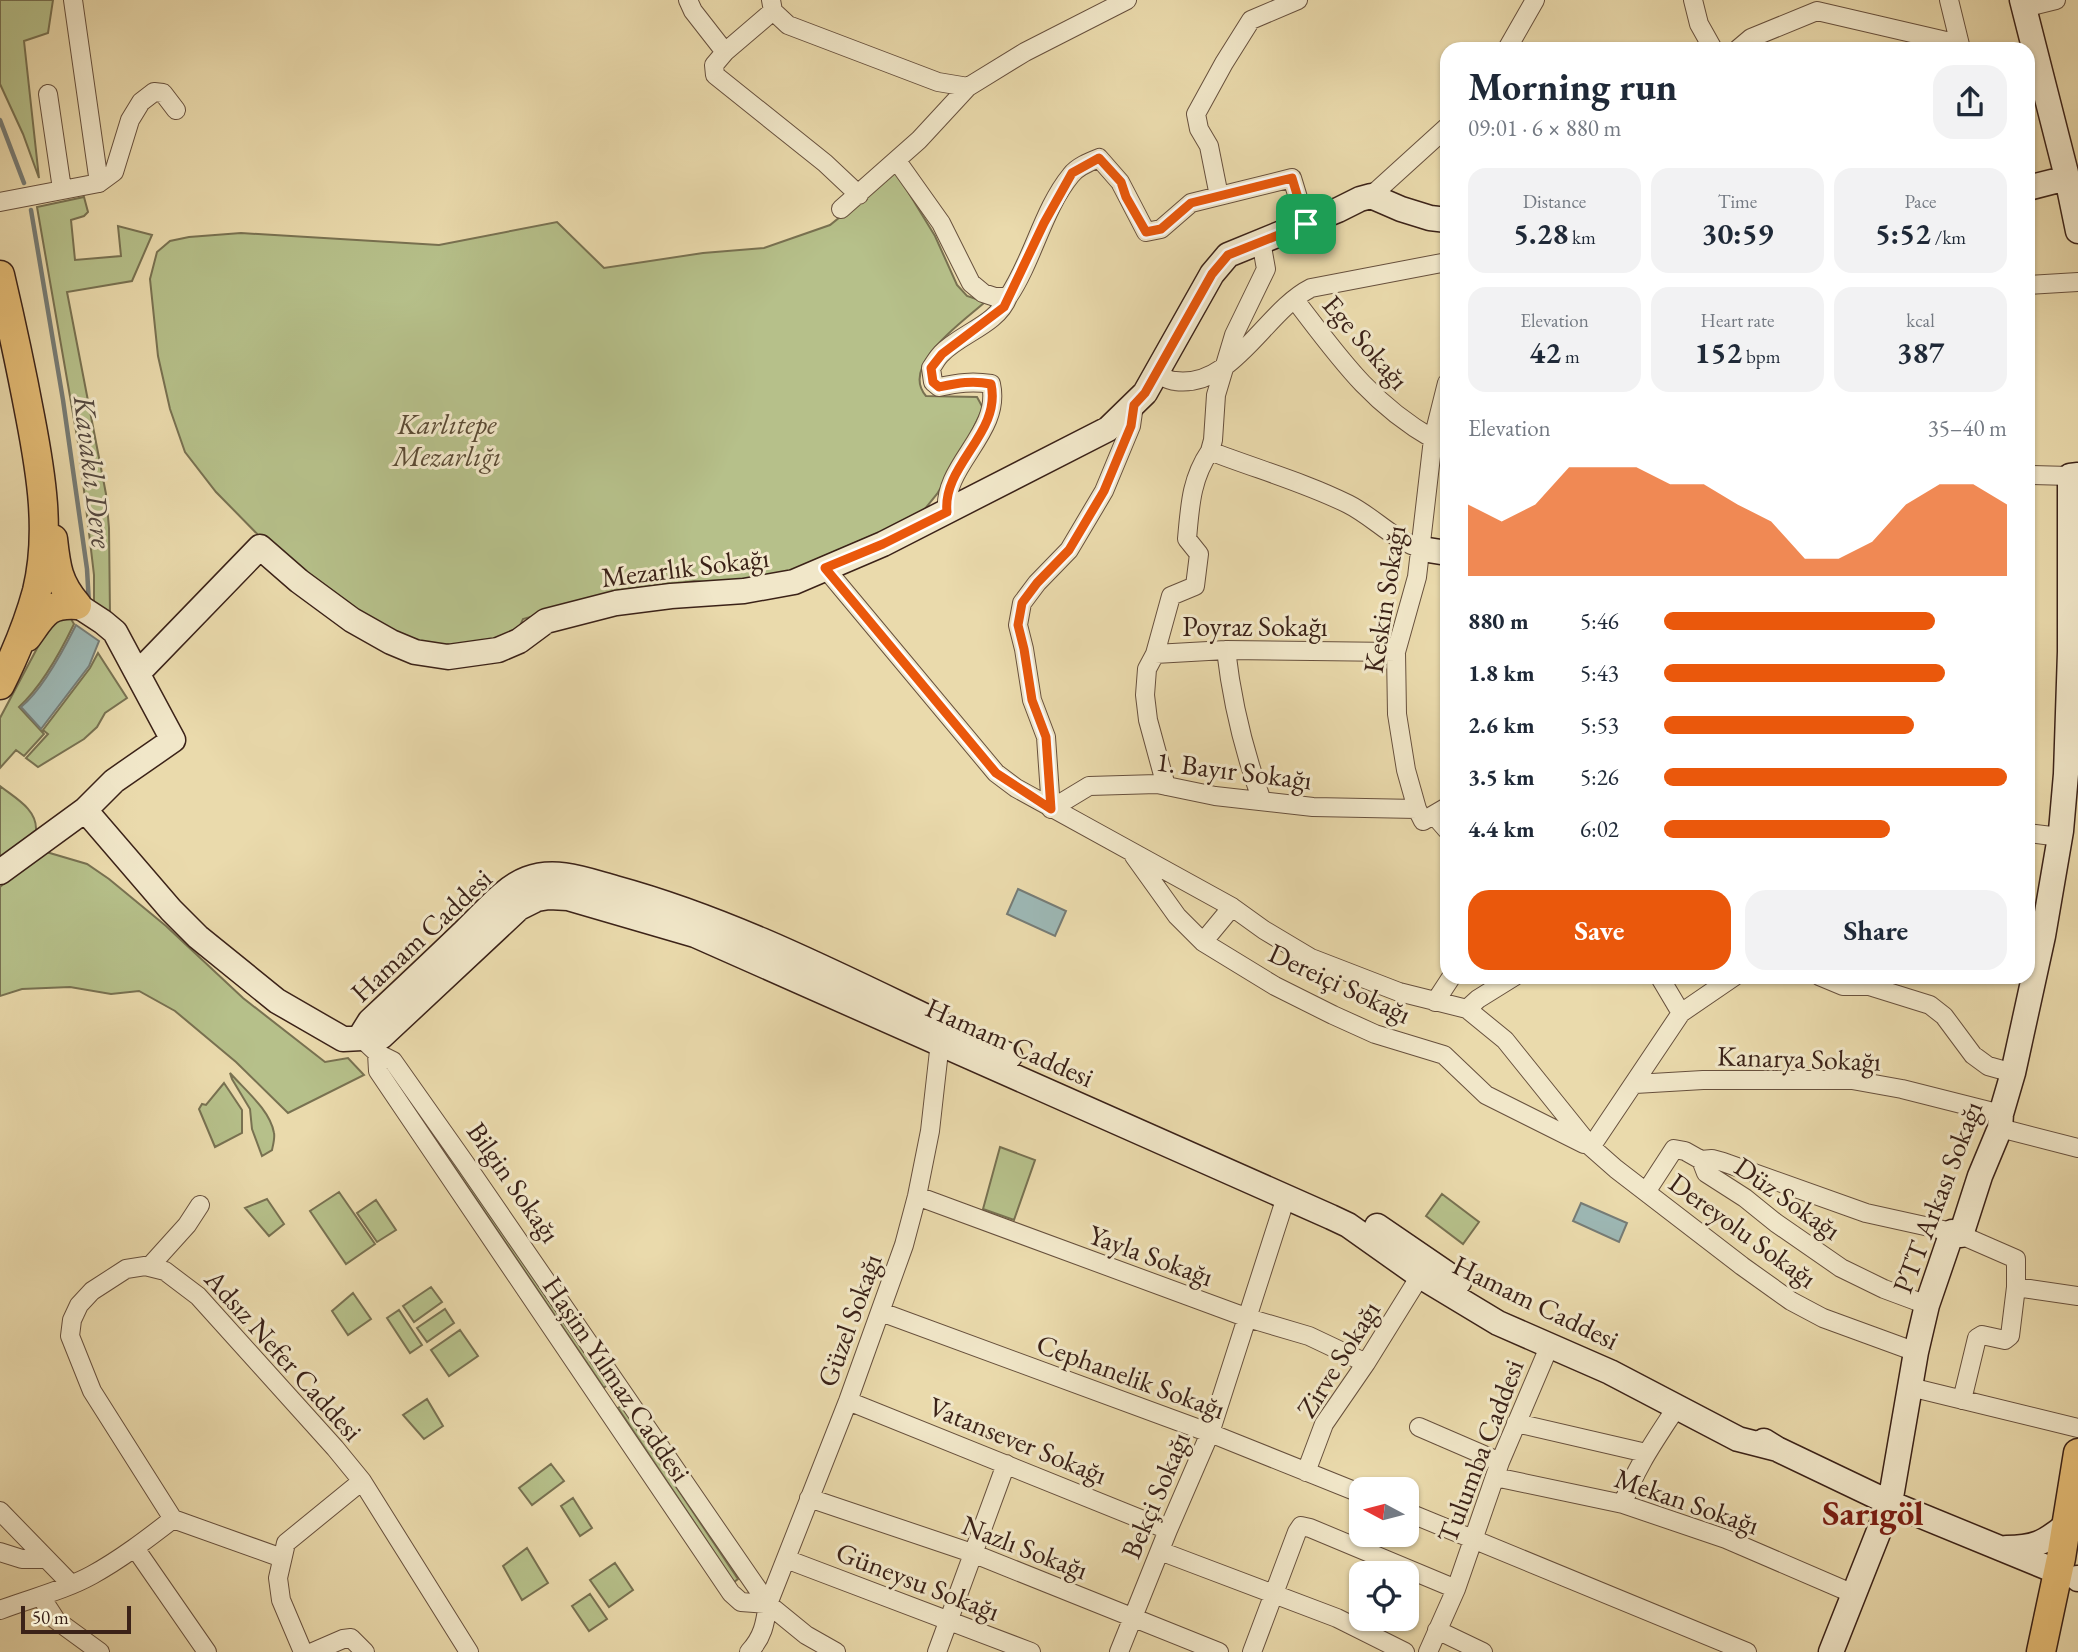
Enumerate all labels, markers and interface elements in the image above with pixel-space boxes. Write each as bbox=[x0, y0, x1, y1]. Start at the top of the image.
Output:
text: Morning run bbox=[1468, 62, 1677, 111]
button: share bbox=[1933, 65, 2007, 139]
text: 09:01 · 6 × 880 m bbox=[1468, 113, 1621, 143]
text: Distance bbox=[1523, 189, 1586, 214]
text: Time bbox=[1718, 189, 1757, 214]
text: Pace bbox=[1905, 189, 1936, 214]
pin bbox=[1276, 194, 1336, 254]
icon: arrive bbox=[1287, 205, 1325, 243]
text: 5.28 bbox=[1513, 214, 1568, 253]
text: 30:59 bbox=[1702, 214, 1773, 253]
text: 5:52 bbox=[1875, 214, 1931, 253]
text: km bbox=[1568, 225, 1596, 250]
text: /km bbox=[1931, 225, 1966, 250]
street label: Ege Sokağı bbox=[1315, 287, 1417, 397]
text: Elevation bbox=[1520, 308, 1589, 333]
text: Heart rate bbox=[1701, 308, 1774, 333]
text: kcal bbox=[1906, 308, 1935, 333]
text: 42 bbox=[1529, 333, 1561, 372]
text: 152 bbox=[1695, 333, 1742, 372]
text: 387 bbox=[1897, 333, 1944, 372]
text: m bbox=[1561, 344, 1580, 369]
text: bpm bbox=[1742, 344, 1780, 369]
water label: Kavaklı Dere bbox=[65, 392, 122, 551]
park label: Karlıtepe Mezarlığı bbox=[391, 406, 501, 474]
text: Elevation bbox=[1468, 413, 1551, 443]
text: 35–40 m bbox=[1928, 413, 2007, 443]
street label: Keskin Sokağı bbox=[1355, 522, 1413, 676]
street label: Mezarlık Sokağı bbox=[599, 539, 771, 595]
text: 880 m bbox=[1468, 606, 1529, 636]
text: 5:46 bbox=[1580, 606, 1619, 636]
street label: Poyraz Sokağı bbox=[1182, 608, 1328, 644]
text: 1.8 km bbox=[1468, 658, 1535, 688]
text: 5:43 bbox=[1580, 658, 1619, 688]
text: 2.6 km bbox=[1468, 710, 1535, 740]
text: 5:53 bbox=[1580, 710, 1619, 740]
street label: 1. Bayır Sokağı bbox=[1154, 743, 1314, 797]
text: 3.5 km bbox=[1468, 762, 1535, 792]
text: 5:26 bbox=[1580, 762, 1619, 792]
text: 4.4 km bbox=[1468, 814, 1535, 844]
text: 6:02 bbox=[1580, 814, 1619, 844]
street label: Hamam Caddesi bbox=[343, 860, 499, 1010]
button: Save bbox=[1468, 890, 1731, 970]
button: Share bbox=[1745, 890, 2007, 970]
street label: Dereiçi Sokağı bbox=[1263, 934, 1417, 1032]
street label: Hamam Caddesi bbox=[920, 989, 1100, 1095]
street label: Kanarya Sokağı bbox=[1716, 1037, 1882, 1079]
street label: PTT Arkası Sokağı bbox=[1884, 1096, 1990, 1298]
street label: Bilgin Sokağı bbox=[459, 1115, 569, 1249]
street label: Düz Sokağı bbox=[1728, 1148, 1848, 1248]
street label: Dereyolu Sokağı bbox=[1662, 1164, 1824, 1296]
street label: Yayla Sokağı bbox=[1084, 1216, 1218, 1294]
street label: Hamam Caddesi bbox=[1447, 1246, 1625, 1358]
street label: Güzel Sokağı bbox=[808, 1249, 890, 1391]
street label: Adsız Nefer Caddesi bbox=[197, 1261, 371, 1449]
street label: Haşim Yılmaz Caddesi bbox=[535, 1269, 699, 1489]
street label: Zirve Sokağı bbox=[1288, 1294, 1388, 1424]
street label: Cephanelik Sokağı bbox=[1032, 1325, 1230, 1427]
street label: Tulumba Caddesi bbox=[1429, 1354, 1532, 1548]
street label: Vatansever Sokağı bbox=[924, 1388, 1113, 1492]
street label: Bekçi Sokağı bbox=[1112, 1426, 1198, 1564]
street label: Mekan Sokağı bbox=[1610, 1460, 1764, 1542]
north arrow bbox=[1349, 1477, 1419, 1547]
map controls bbox=[1349, 1477, 1419, 1631]
district label: Sarıgöl bbox=[1822, 1490, 1924, 1535]
street label: Nazlı Sokağı bbox=[957, 1506, 1093, 1588]
street label: Güneysu Sokağı bbox=[831, 1533, 1005, 1629]
button: locate bbox=[1349, 1561, 1419, 1631]
scale bar bbox=[21, 1603, 131, 1635]
text: 50 m bbox=[32, 1605, 69, 1630]

